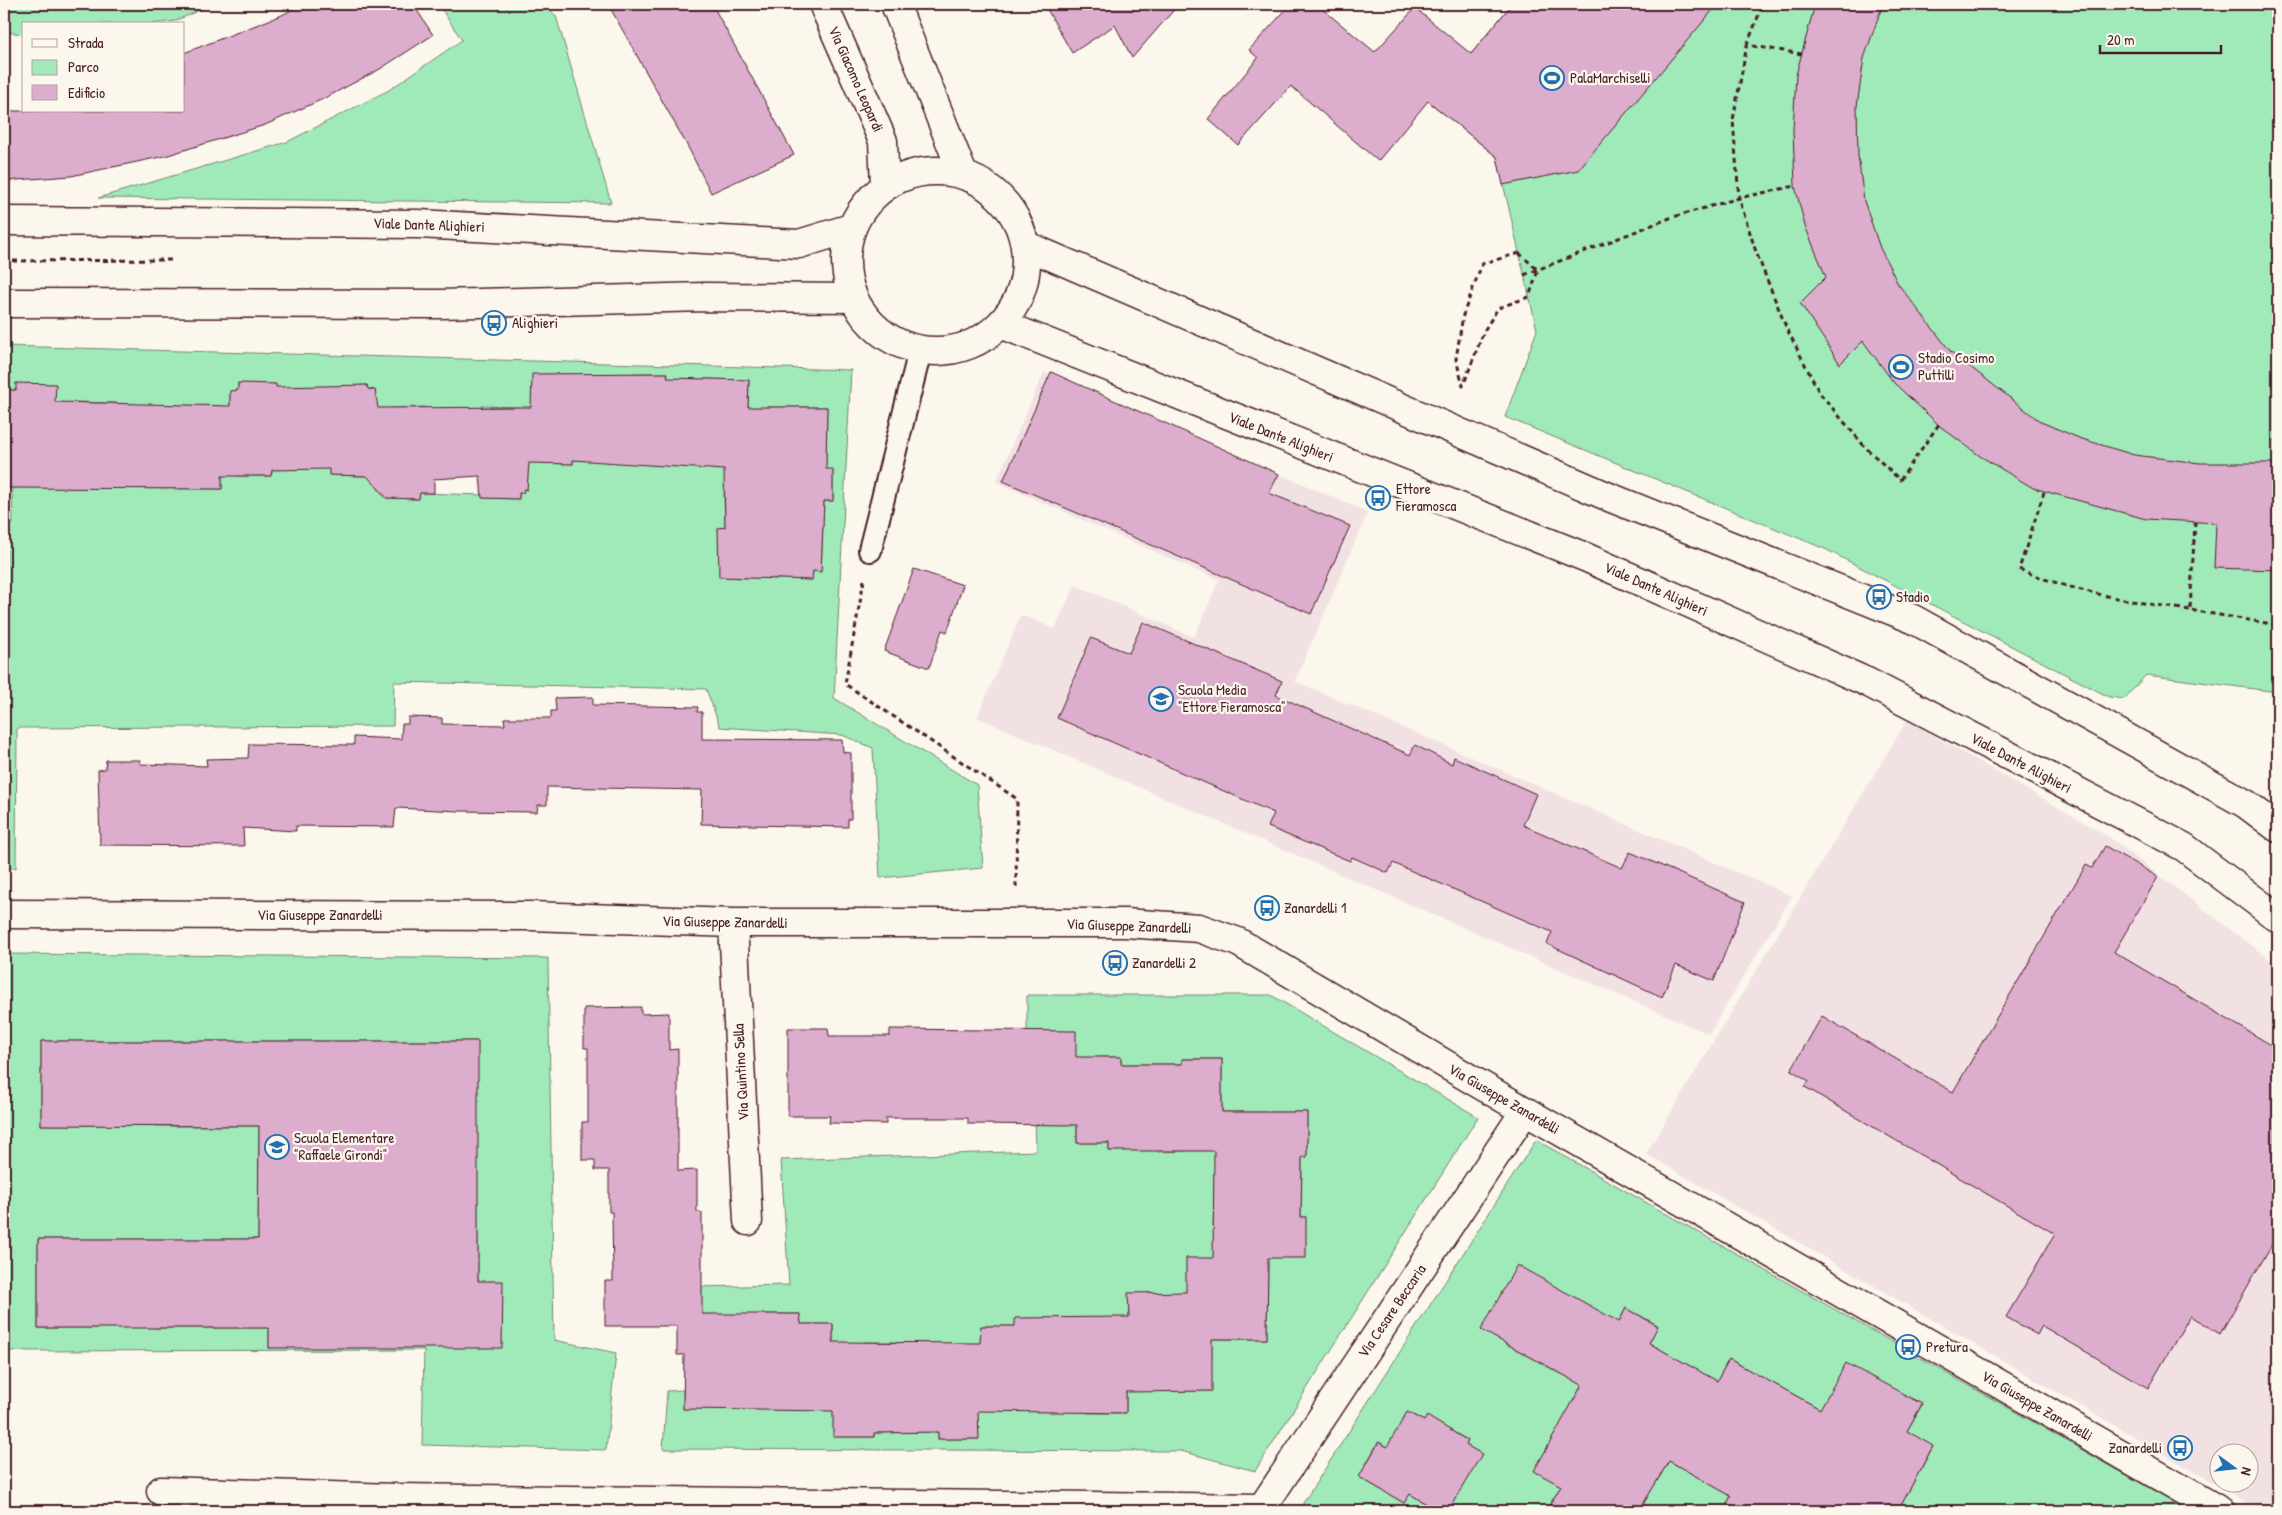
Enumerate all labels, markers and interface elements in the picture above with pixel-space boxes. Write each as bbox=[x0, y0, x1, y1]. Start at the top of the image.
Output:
legend bbox=[22, 22, 185, 112]
street label: Via Giacomo Leopardi bbox=[824, 22, 889, 135]
scale bar bbox=[2100, 22, 2221, 54]
text: 20 m bbox=[2107, 29, 2134, 50]
text: Strada bbox=[68, 32, 104, 53]
text: Parco bbox=[68, 56, 99, 77]
sports icon: PalaMarchiselli bbox=[1539, 65, 1565, 91]
place label: PalaMarchiselli bbox=[1570, 67, 1651, 88]
text: Edificio bbox=[68, 82, 105, 103]
street label: Viale Dante Alighieri bbox=[373, 212, 485, 237]
bus stop icon: Alighieri bbox=[481, 310, 507, 336]
place label: Alighieri bbox=[512, 312, 558, 333]
place label: Stadio Cosimo Puttilli bbox=[1918, 347, 1994, 385]
sports icon: Stadio Cosimo Puttilli bbox=[1888, 354, 1914, 380]
street label: Viale Dante Alighieri bbox=[1226, 406, 1337, 467]
place label: Ettore Fieramosca bbox=[1395, 478, 1456, 516]
bus stop icon: Ettore Fieramosca bbox=[1365, 485, 1391, 511]
street label: Viale Dante Alighieri bbox=[1601, 556, 1711, 621]
bus stop icon: Stadio bbox=[1866, 584, 1892, 610]
place label: Stadio bbox=[1896, 586, 1929, 607]
place label: Scuola Media "Ettore Fieramosca" bbox=[1178, 679, 1286, 717]
school or university icon: Scuola Media "Ettore Fieramosca" bbox=[1148, 686, 1174, 712]
street label: Viale Dante Alighieri bbox=[1967, 727, 2075, 798]
bus stop icon: Zanardelli 1 bbox=[1254, 895, 1280, 921]
place label: Zanardelli 1 bbox=[1284, 897, 1346, 918]
street label: Via Giuseppe Zanardelli bbox=[257, 904, 383, 925]
street label: Via Giuseppe Zanardelli bbox=[662, 910, 788, 933]
street label: Via Giuseppe Zanardelli bbox=[1066, 913, 1192, 938]
bus stop icon: Zanardelli 2 bbox=[1102, 950, 1128, 976]
place label: Zanardelli 2 bbox=[1132, 952, 1196, 973]
street label: Via Quintino Sella bbox=[727, 1023, 754, 1121]
street label: Via Giuseppe Zanardelli bbox=[1445, 1058, 1564, 1139]
place label: Scuola Elementare "Raffaele Girondi" bbox=[294, 1127, 394, 1165]
school or university icon: Scuola Elementare "Raffaele Girondi" bbox=[264, 1134, 290, 1160]
street label: Via Cesare Beccaria bbox=[1353, 1260, 1431, 1361]
bus stop icon: Pretura bbox=[1895, 1334, 1921, 1360]
place label: Pretura bbox=[1926, 1336, 1968, 1357]
street label: Via Giuseppe Zanardelli bbox=[1978, 1365, 2097, 1446]
bus stop icon: Zanardelli bbox=[2167, 1435, 2193, 1461]
place label: Zanardelli bbox=[2108, 1437, 2162, 1458]
north arrow bbox=[2210, 1442, 2260, 1492]
text: N bbox=[2237, 1465, 2257, 1478]

